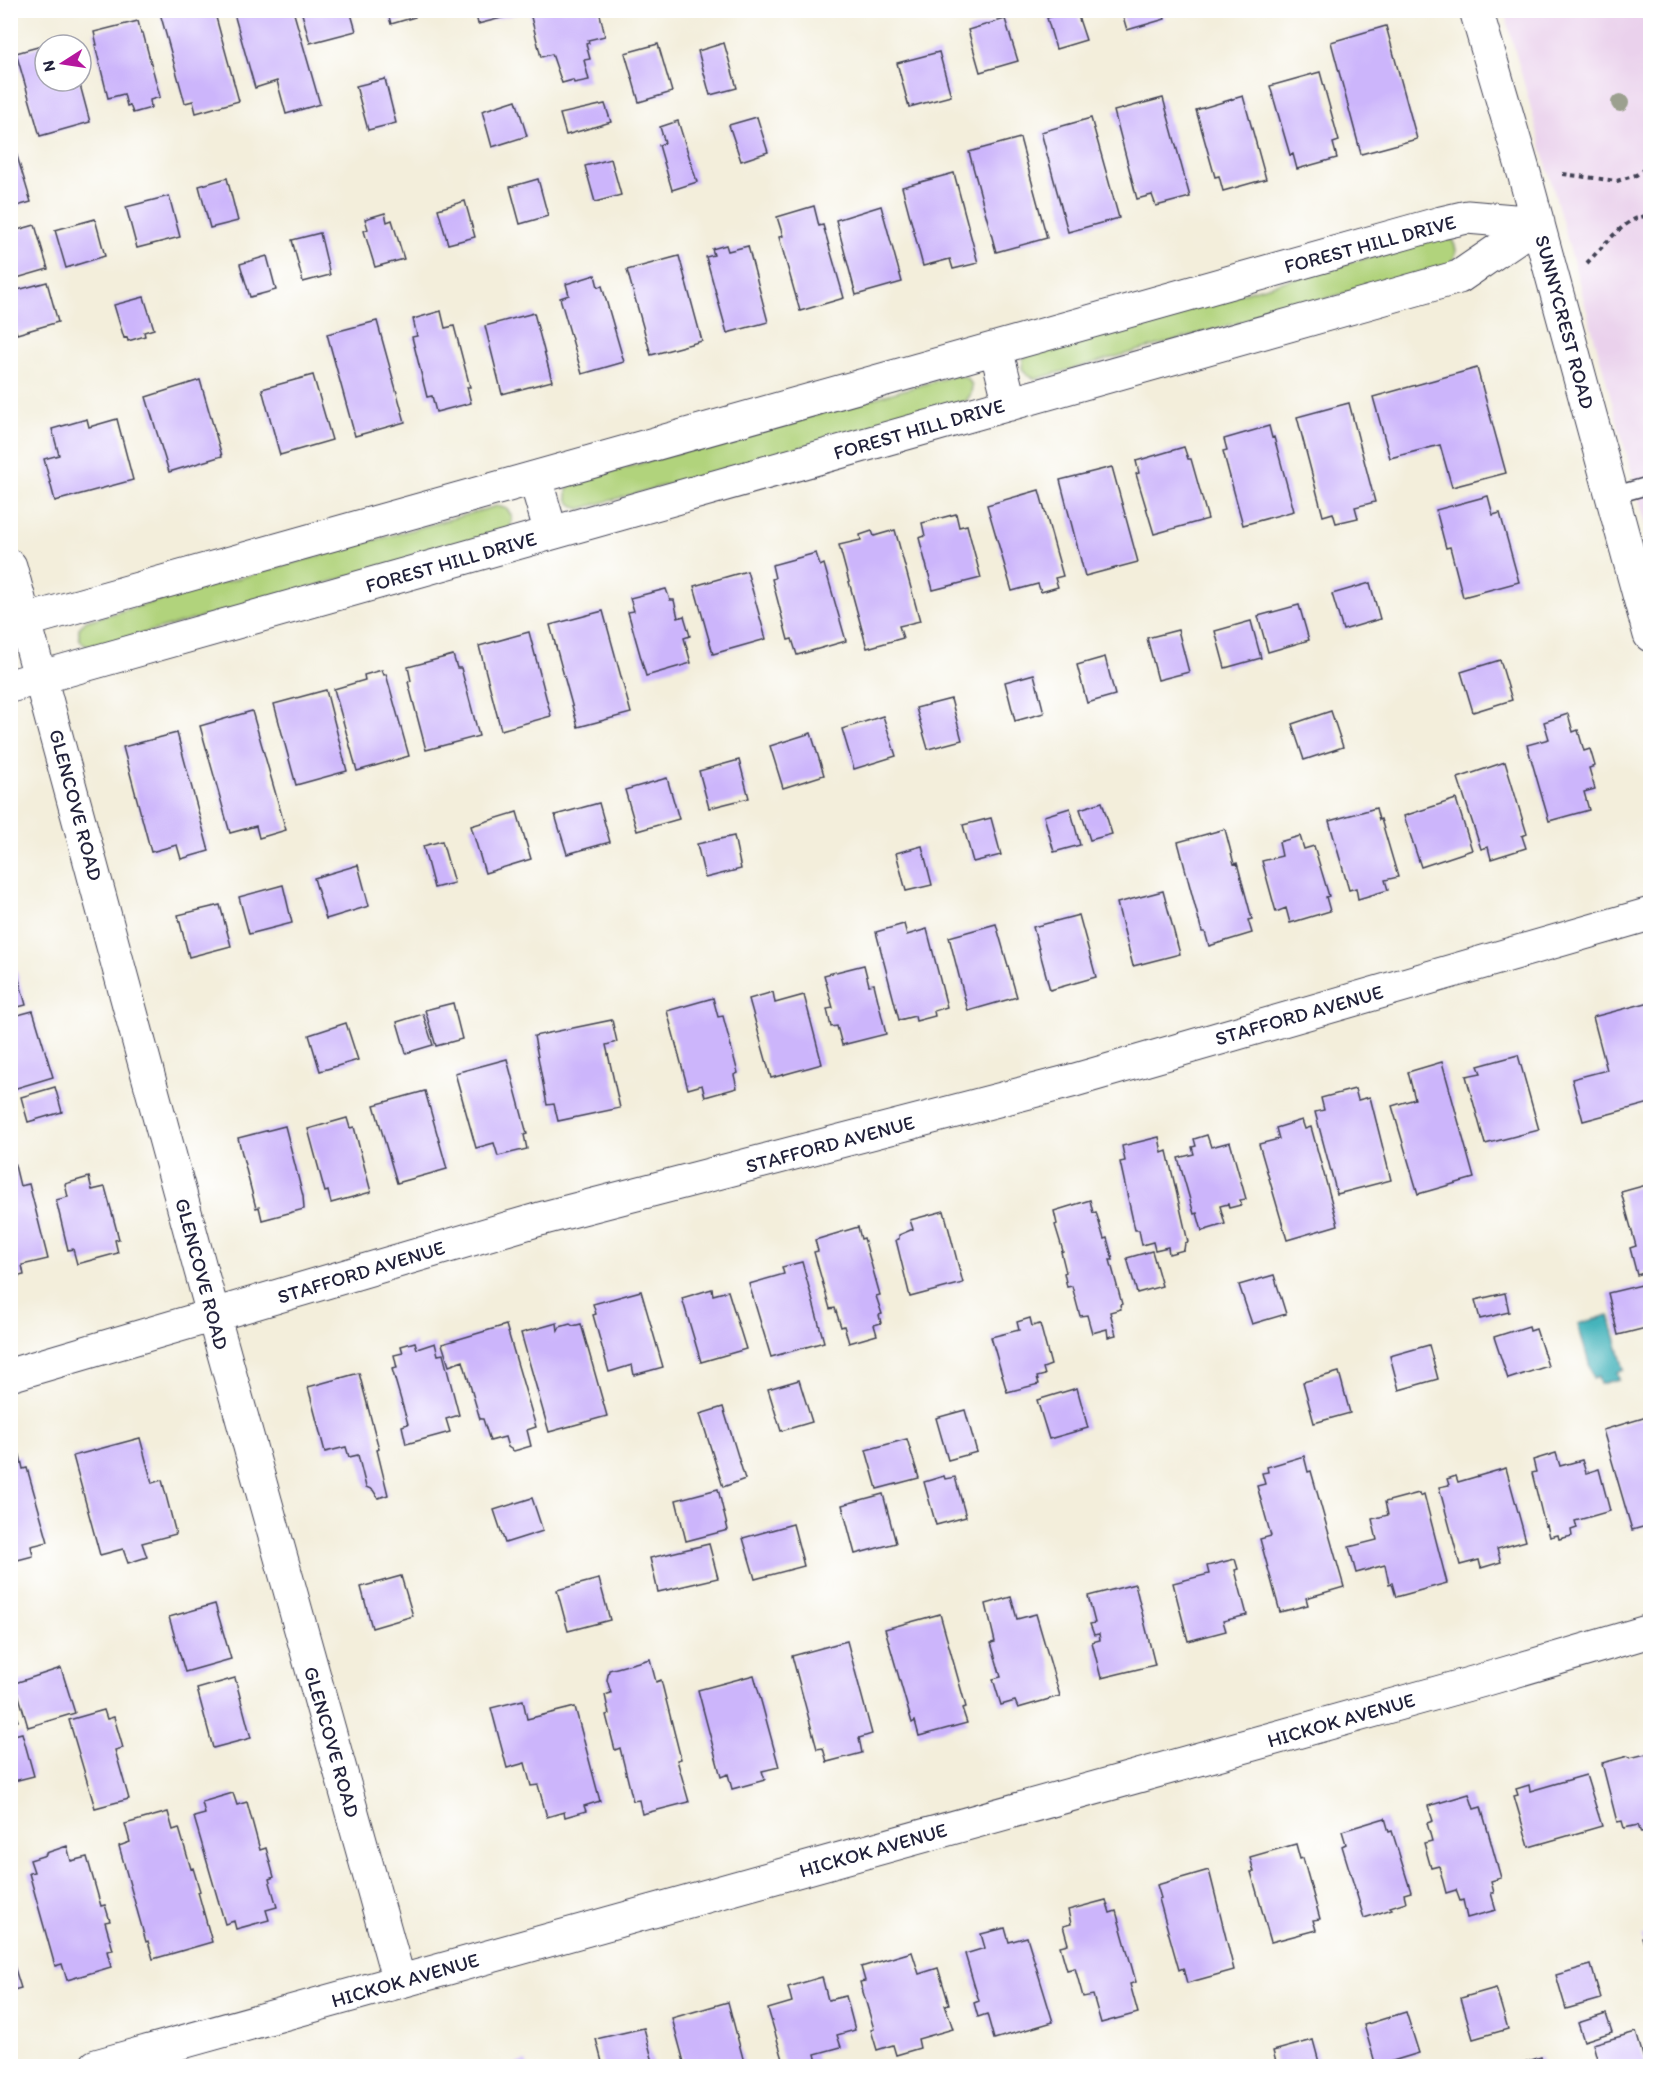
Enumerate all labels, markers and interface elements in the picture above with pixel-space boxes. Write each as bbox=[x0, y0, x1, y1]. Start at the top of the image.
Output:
north arrow bbox=[33, 33, 93, 93]
text: N bbox=[38, 59, 59, 73]
street label: FOREST HILL DRIVE bbox=[1282, 210, 1458, 278]
street label: SUNNYCREST ROAD bbox=[1530, 232, 1600, 412]
street label: FOREST HILL DRIVE bbox=[831, 393, 1007, 465]
street label: FOREST HILL DRIVE bbox=[363, 526, 539, 598]
street label: GLENCOVE ROAD bbox=[44, 727, 108, 883]
street label: STAFFORD AVENUE bbox=[1212, 980, 1386, 1050]
street label: STAFFORD AVENUE bbox=[743, 1110, 917, 1178]
street label: GLENCOVE ROAD bbox=[170, 1196, 234, 1352]
street label: STAFFORD AVENUE bbox=[274, 1235, 448, 1309]
street label: GLENCOVE ROAD bbox=[299, 1664, 365, 1820]
street label: HICKOK AVENUE bbox=[1265, 1687, 1417, 1753]
street label: HICKOK AVENUE bbox=[797, 1817, 949, 1883]
street label: HICKOK AVENUE bbox=[329, 1947, 481, 2013]

